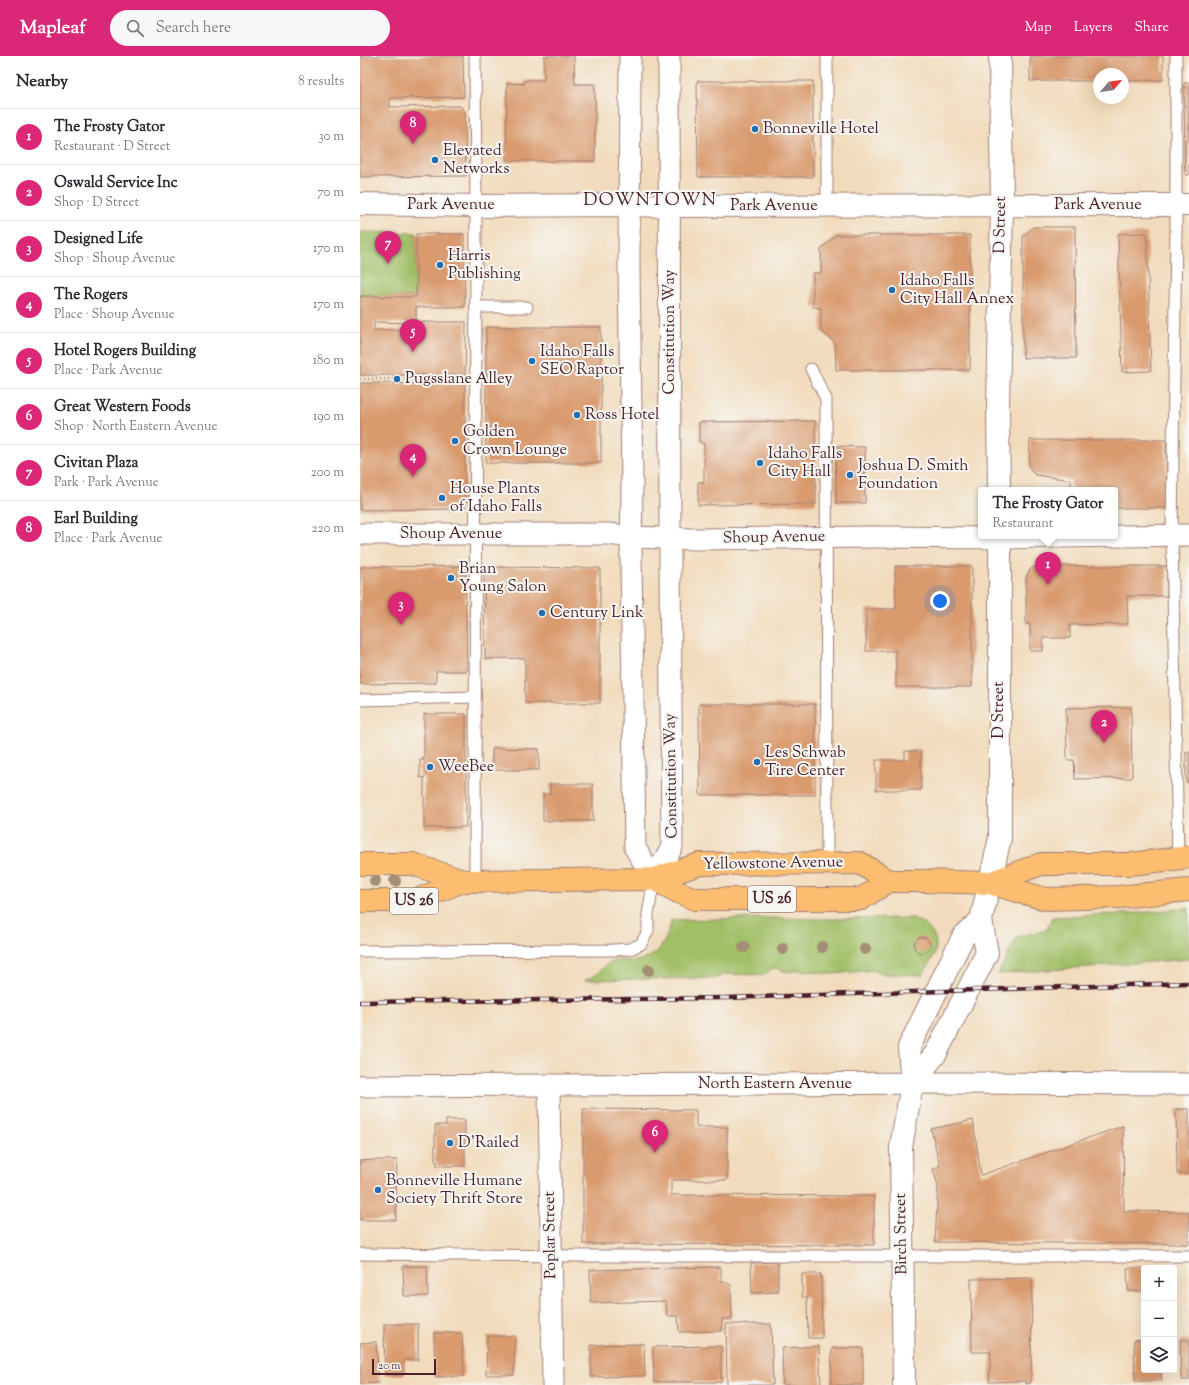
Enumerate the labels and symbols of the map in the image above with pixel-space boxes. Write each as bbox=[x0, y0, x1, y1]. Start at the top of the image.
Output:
north arrow bbox=[1093, 68, 1129, 104]
pin: 8 bbox=[400, 111, 426, 144]
place label: Bonneville Hotel bbox=[763, 118, 880, 141]
marker: Bonneville Hotel bbox=[750, 124, 760, 134]
place label: Elevated Networks bbox=[443, 140, 510, 181]
marker: Elevated Networks bbox=[430, 155, 440, 165]
district label: DOWNTOWN bbox=[583, 188, 717, 214]
street label: Park Avenue bbox=[407, 194, 495, 217]
street label: Park Avenue bbox=[1054, 194, 1142, 217]
street label: Park Avenue bbox=[730, 195, 818, 218]
street label: D Street bbox=[989, 196, 1013, 254]
pin: 7 bbox=[375, 231, 401, 264]
place label: Harris Publishing bbox=[448, 245, 521, 286]
marker: Harris Publishing bbox=[435, 260, 445, 270]
street label: Constitution Way bbox=[659, 269, 682, 395]
place label: Idaho Falls City Hall Annex bbox=[900, 270, 1014, 311]
marker: Idaho Falls City Hall Annex bbox=[887, 285, 897, 295]
pin: 5 bbox=[400, 319, 426, 352]
place label: Idaho Falls SEO Raptor bbox=[540, 341, 624, 382]
marker: Idaho Falls SEO Raptor bbox=[527, 356, 537, 366]
place label: Pugsslane Alley bbox=[405, 368, 512, 391]
marker: Pugsslane Alley bbox=[392, 374, 402, 384]
place label: Ross Hotel bbox=[585, 404, 660, 427]
marker: Ross Hotel bbox=[572, 410, 582, 420]
place label: Golden Crown Lounge bbox=[463, 421, 567, 462]
marker: Golden Crown Lounge bbox=[450, 436, 460, 446]
place label: Idaho Falls City Hall bbox=[768, 443, 842, 484]
pin: 4 bbox=[400, 444, 426, 477]
place label: Joshua D. Smith Foundation bbox=[857, 455, 969, 496]
marker: Idaho Falls City Hall bbox=[755, 458, 765, 468]
marker: Joshua D. Smith Foundation bbox=[845, 470, 855, 480]
place label: House Plants of Idaho Falls bbox=[450, 478, 542, 519]
marker: House Plants of Idaho Falls bbox=[437, 493, 447, 503]
street label: Shoup Avenue bbox=[400, 523, 502, 546]
street label: Shoup Avenue bbox=[723, 526, 825, 550]
pin: 1 bbox=[1035, 552, 1061, 585]
place label: Brian Young Salon bbox=[459, 558, 547, 599]
marker: Brian Young Salon bbox=[446, 573, 456, 583]
your location bbox=[930, 591, 950, 611]
pin: 3 bbox=[388, 592, 414, 625]
place label: Century Link bbox=[550, 602, 644, 625]
marker: Century Link bbox=[537, 608, 547, 618]
street label: D Street bbox=[988, 681, 1011, 739]
pin: 2 bbox=[1091, 710, 1117, 743]
street label: Constitution Way bbox=[659, 713, 685, 839]
place label: Les Schwab Tire Center bbox=[765, 742, 846, 783]
place label: WeeBee bbox=[438, 756, 494, 779]
marker: Les Schwab Tire Center bbox=[752, 757, 762, 767]
marker: WeeBee bbox=[425, 762, 435, 772]
street label: Yellowstone Avenue bbox=[703, 851, 843, 877]
road number: US 26 bbox=[748, 886, 796, 912]
road number: US 26 bbox=[390, 888, 438, 914]
street label: North Eastern Avenue bbox=[698, 1073, 852, 1096]
pin: 6 bbox=[642, 1120, 668, 1153]
place label: D'Railed bbox=[458, 1132, 519, 1155]
marker: D'Railed bbox=[445, 1138, 455, 1148]
place label: Bonneville Humane Society Thrift Store bbox=[386, 1170, 523, 1211]
marker: Bonneville Humane Society Thrift Store bbox=[373, 1185, 383, 1195]
street label: Poplar Street bbox=[539, 1190, 563, 1279]
street label: Birch Street bbox=[890, 1192, 914, 1275]
scale bar bbox=[372, 1357, 436, 1376]

